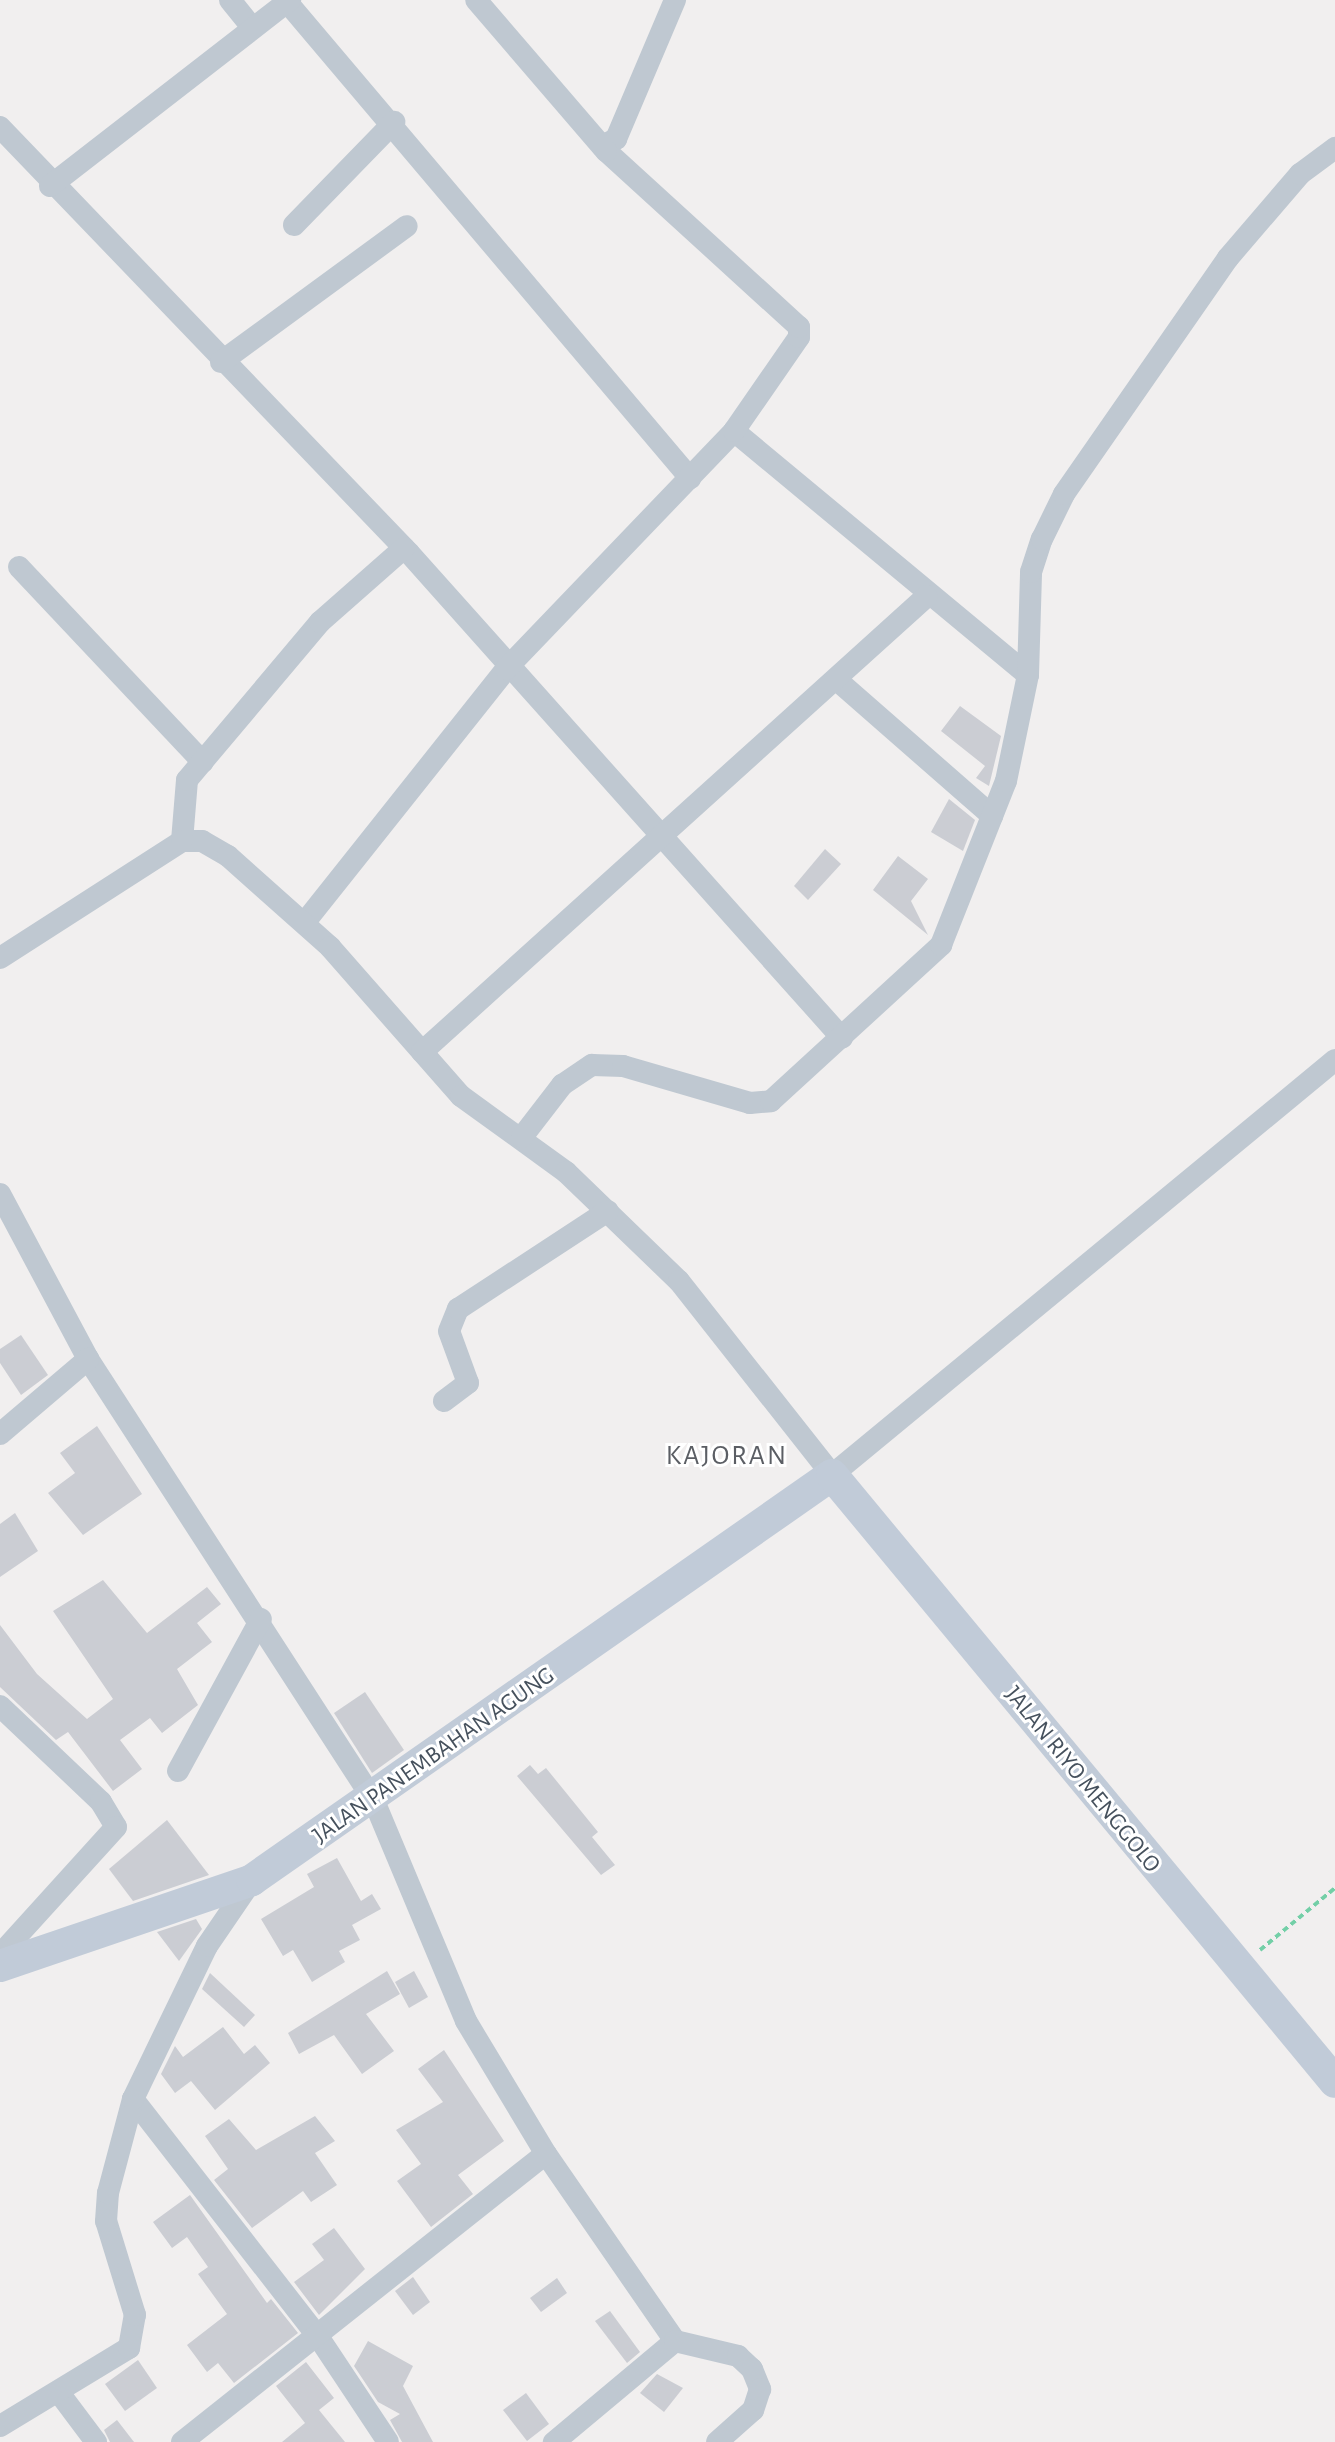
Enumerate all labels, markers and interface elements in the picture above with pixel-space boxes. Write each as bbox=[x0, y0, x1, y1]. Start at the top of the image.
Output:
district label: KAJORAN bbox=[666, 1439, 788, 1473]
street label: JALAN PANEMBAHAN AGUNG bbox=[308, 1662, 560, 1850]
street label: JALAN RIYO MENGGOLO bbox=[998, 1681, 1166, 1879]

